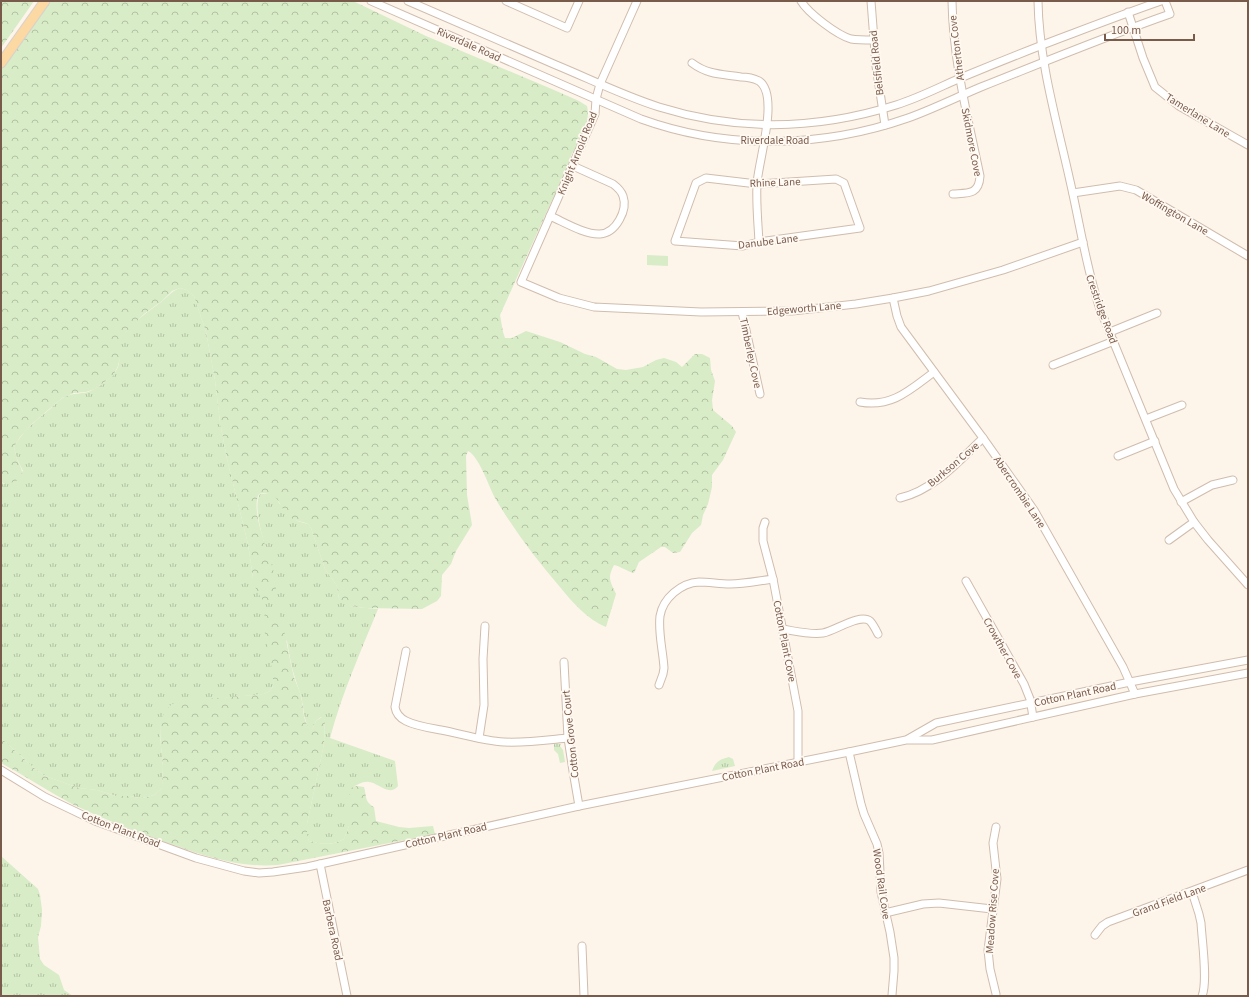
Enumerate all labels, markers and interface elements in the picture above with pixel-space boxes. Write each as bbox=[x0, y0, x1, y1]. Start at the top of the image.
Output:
street label: Atherton Cove bbox=[945, 14, 968, 81]
scale bar bbox=[1105, 16, 1194, 42]
text: 100 m bbox=[1111, 22, 1141, 39]
street label: Riverdale Road bbox=[434, 24, 503, 65]
street label: Belsfield Road bbox=[866, 30, 887, 96]
street label: Tamerlane Lane bbox=[1163, 90, 1233, 142]
street label: Skidmore Cove bbox=[958, 107, 986, 178]
street label: Knight Arnold Road bbox=[554, 109, 601, 197]
street label: Riverdale Road bbox=[741, 133, 809, 148]
street label: Rhine Lane bbox=[749, 174, 801, 191]
street label: Woffington Lane bbox=[1138, 188, 1212, 239]
street label: Danube Lane bbox=[737, 230, 799, 253]
street label: Crestridge Road bbox=[1082, 272, 1121, 346]
street label: Edgeworth Lane bbox=[766, 298, 842, 319]
street label: Timberley Cove bbox=[736, 317, 765, 390]
street label: Burkson Cove bbox=[924, 438, 983, 490]
street label: Abercrombie Lane bbox=[990, 453, 1050, 532]
street label: Cotton Plant Cove bbox=[769, 599, 800, 684]
street label: Crowther Cove bbox=[980, 615, 1026, 682]
street label: Cotton Plant Road bbox=[1033, 678, 1117, 710]
street label: Cotton Grove Court bbox=[558, 689, 583, 779]
street label: Cotton Plant Road bbox=[721, 754, 805, 785]
street label: Cotton Plant Road bbox=[79, 808, 162, 851]
street label: Cotton Plant Road bbox=[404, 819, 488, 852]
street label: Wood Rail Cove bbox=[869, 848, 894, 921]
street label: Meadow Rise Cove bbox=[982, 868, 1003, 954]
street label: Grand Field Lane bbox=[1130, 880, 1209, 921]
street label: Barbera Road bbox=[319, 898, 346, 962]

